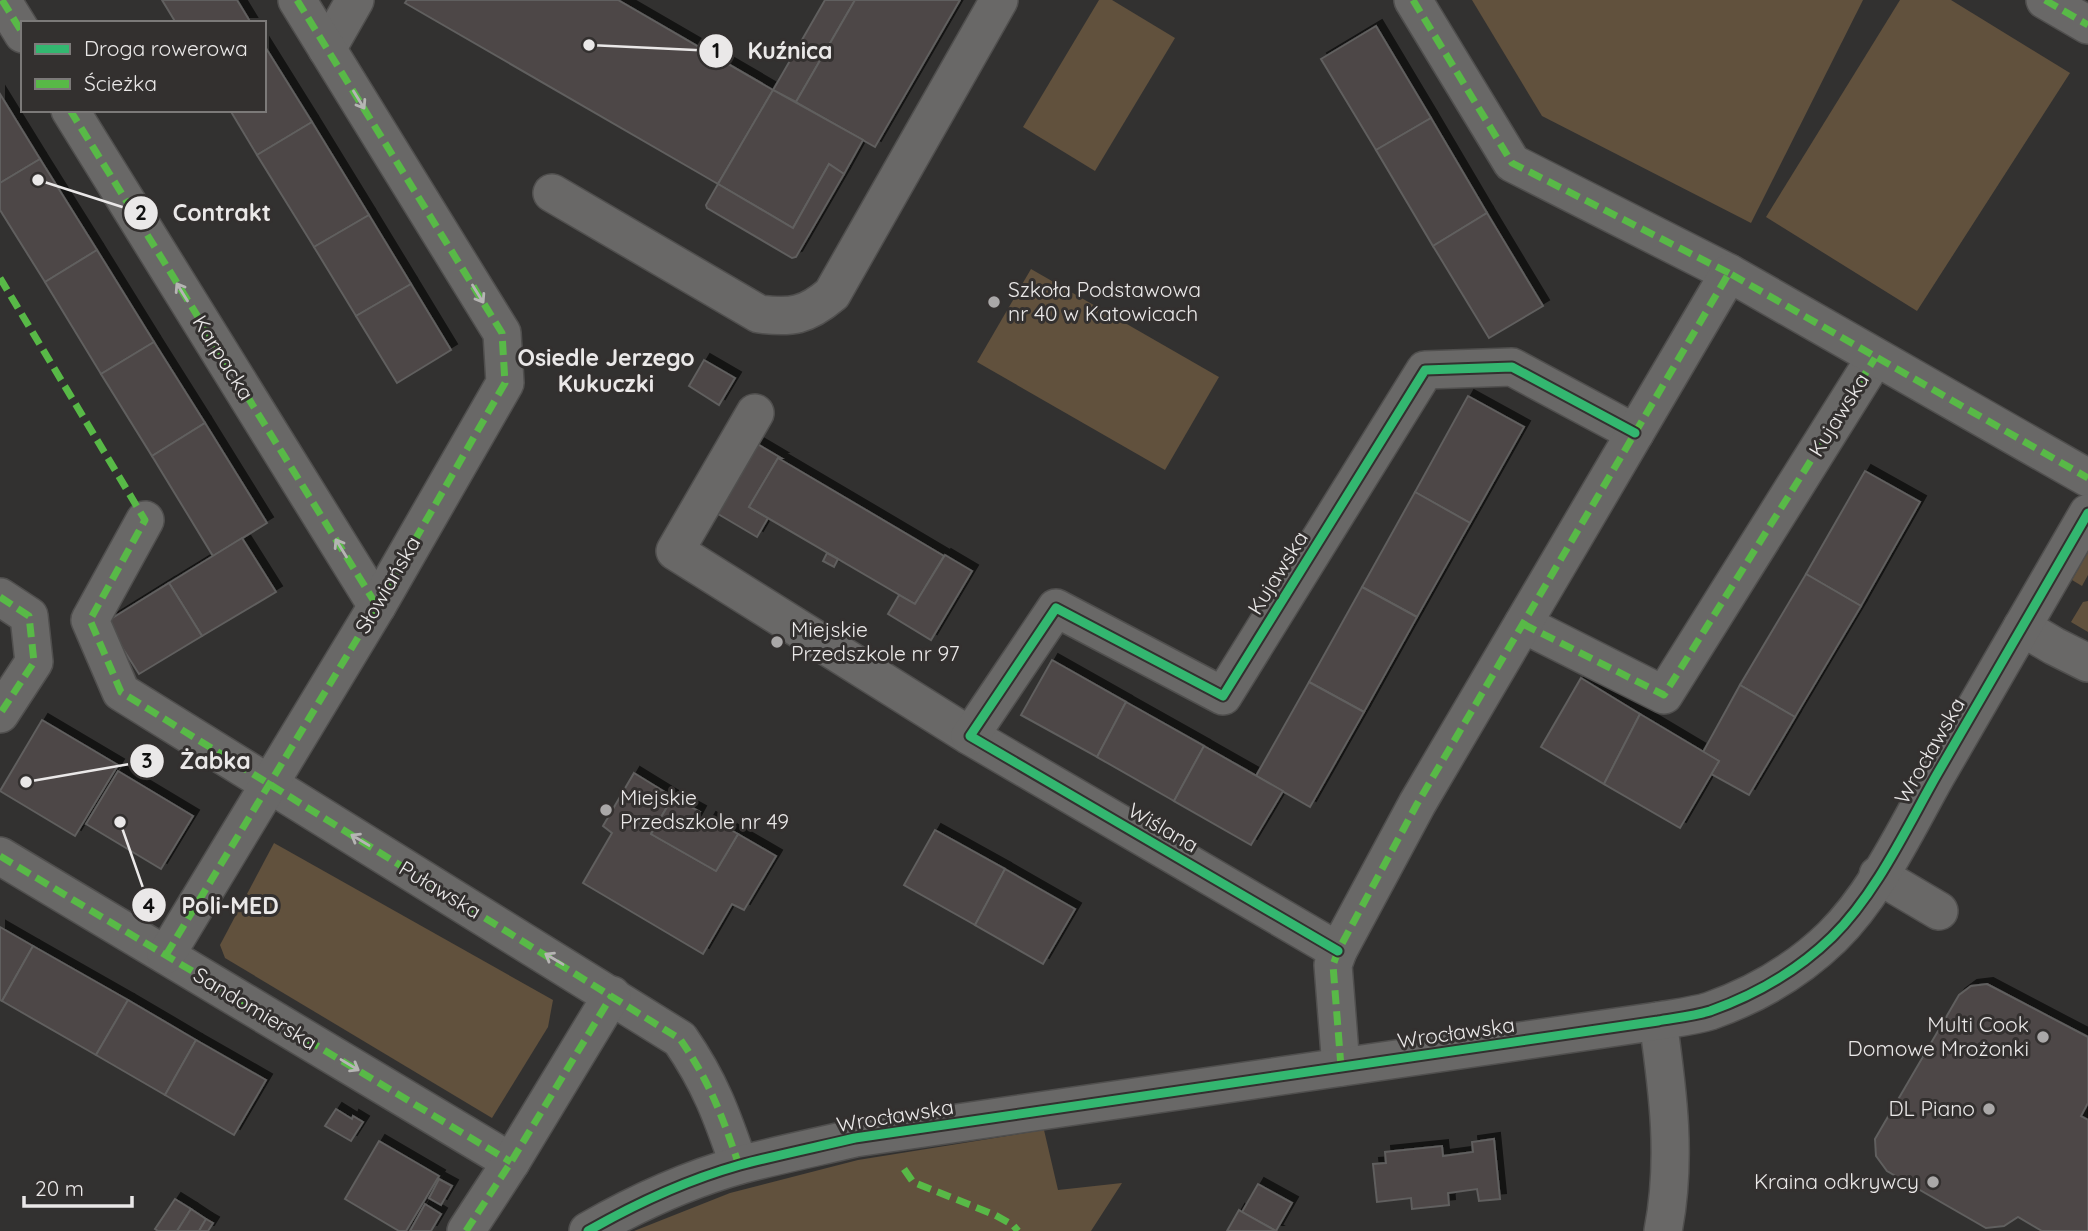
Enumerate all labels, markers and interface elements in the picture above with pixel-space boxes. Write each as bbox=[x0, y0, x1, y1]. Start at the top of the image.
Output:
legend bbox=[21, 21, 266, 112]
callout: Kuźnica bbox=[699, 29, 847, 73]
text: Droga rowerowa bbox=[84, 35, 248, 61]
text: Kuźnica bbox=[748, 36, 832, 65]
text: 1 bbox=[712, 37, 720, 63]
text: Ścieżka bbox=[84, 70, 157, 96]
one-way arrow bbox=[351, 90, 366, 109]
callout: Contrakt bbox=[123, 191, 285, 235]
text: Contrakt bbox=[173, 198, 271, 227]
text: 2 bbox=[135, 199, 147, 225]
place label: Szkoła Podstawowa nr 40 w Katowicach bbox=[1008, 276, 1201, 326]
one-way arrow bbox=[175, 282, 189, 302]
one-way arrow bbox=[471, 283, 485, 303]
marker: Szkoła Podstawowa nr 40 w Katowicach bbox=[986, 294, 1002, 310]
street label: Karpacka bbox=[188, 310, 260, 405]
district label: Osiedle Jerzego Kukuczki bbox=[517, 343, 695, 398]
street label: Kujawska bbox=[1802, 368, 1874, 461]
street label: Kujawska bbox=[1241, 526, 1313, 619]
street label: Słowiańska bbox=[349, 531, 425, 638]
one-way arrow bbox=[333, 538, 347, 558]
place label: Miejskie Przedszkole nr 97 bbox=[791, 616, 960, 666]
marker: Miejskie Przedszkole nr 97 bbox=[769, 634, 785, 650]
street label: Wrocławska bbox=[1888, 693, 1970, 808]
callout: Żabka bbox=[130, 739, 264, 783]
text: Żabka bbox=[179, 746, 251, 775]
text: 3 bbox=[141, 747, 153, 773]
place label: Miejskie Przedszkole nr 49 bbox=[620, 784, 789, 834]
street label: Wiślana bbox=[1124, 797, 1203, 858]
marker: Miejskie Przedszkole nr 49 bbox=[598, 802, 614, 818]
one-way arrow bbox=[350, 833, 370, 847]
street label: Puławska bbox=[395, 855, 486, 924]
callout: Poli-MED bbox=[132, 883, 292, 927]
text: Poli-MED bbox=[181, 891, 279, 920]
text: 4 bbox=[143, 892, 155, 918]
one-way arrow bbox=[544, 952, 564, 966]
street label: Sandomierska bbox=[189, 961, 322, 1055]
street label: Wrocławska bbox=[1395, 1011, 1516, 1053]
place label: Multi Cook Domowe Mrożonki bbox=[1848, 1011, 2029, 1061]
marker: Multi Cook Domowe Mrożonki bbox=[2035, 1029, 2051, 1045]
one-way arrow bbox=[340, 1059, 360, 1073]
street label: Wrocławska bbox=[834, 1093, 955, 1137]
place label: DL Piano bbox=[1888, 1095, 1975, 1121]
marker: DL Piano bbox=[1981, 1101, 1997, 1117]
scale bar bbox=[24, 1164, 133, 1208]
place label: Kraina odkrywcy bbox=[1754, 1168, 1919, 1194]
marker: Kraina odkrywcy bbox=[1925, 1174, 1941, 1190]
text: 20 m bbox=[35, 1175, 84, 1201]

